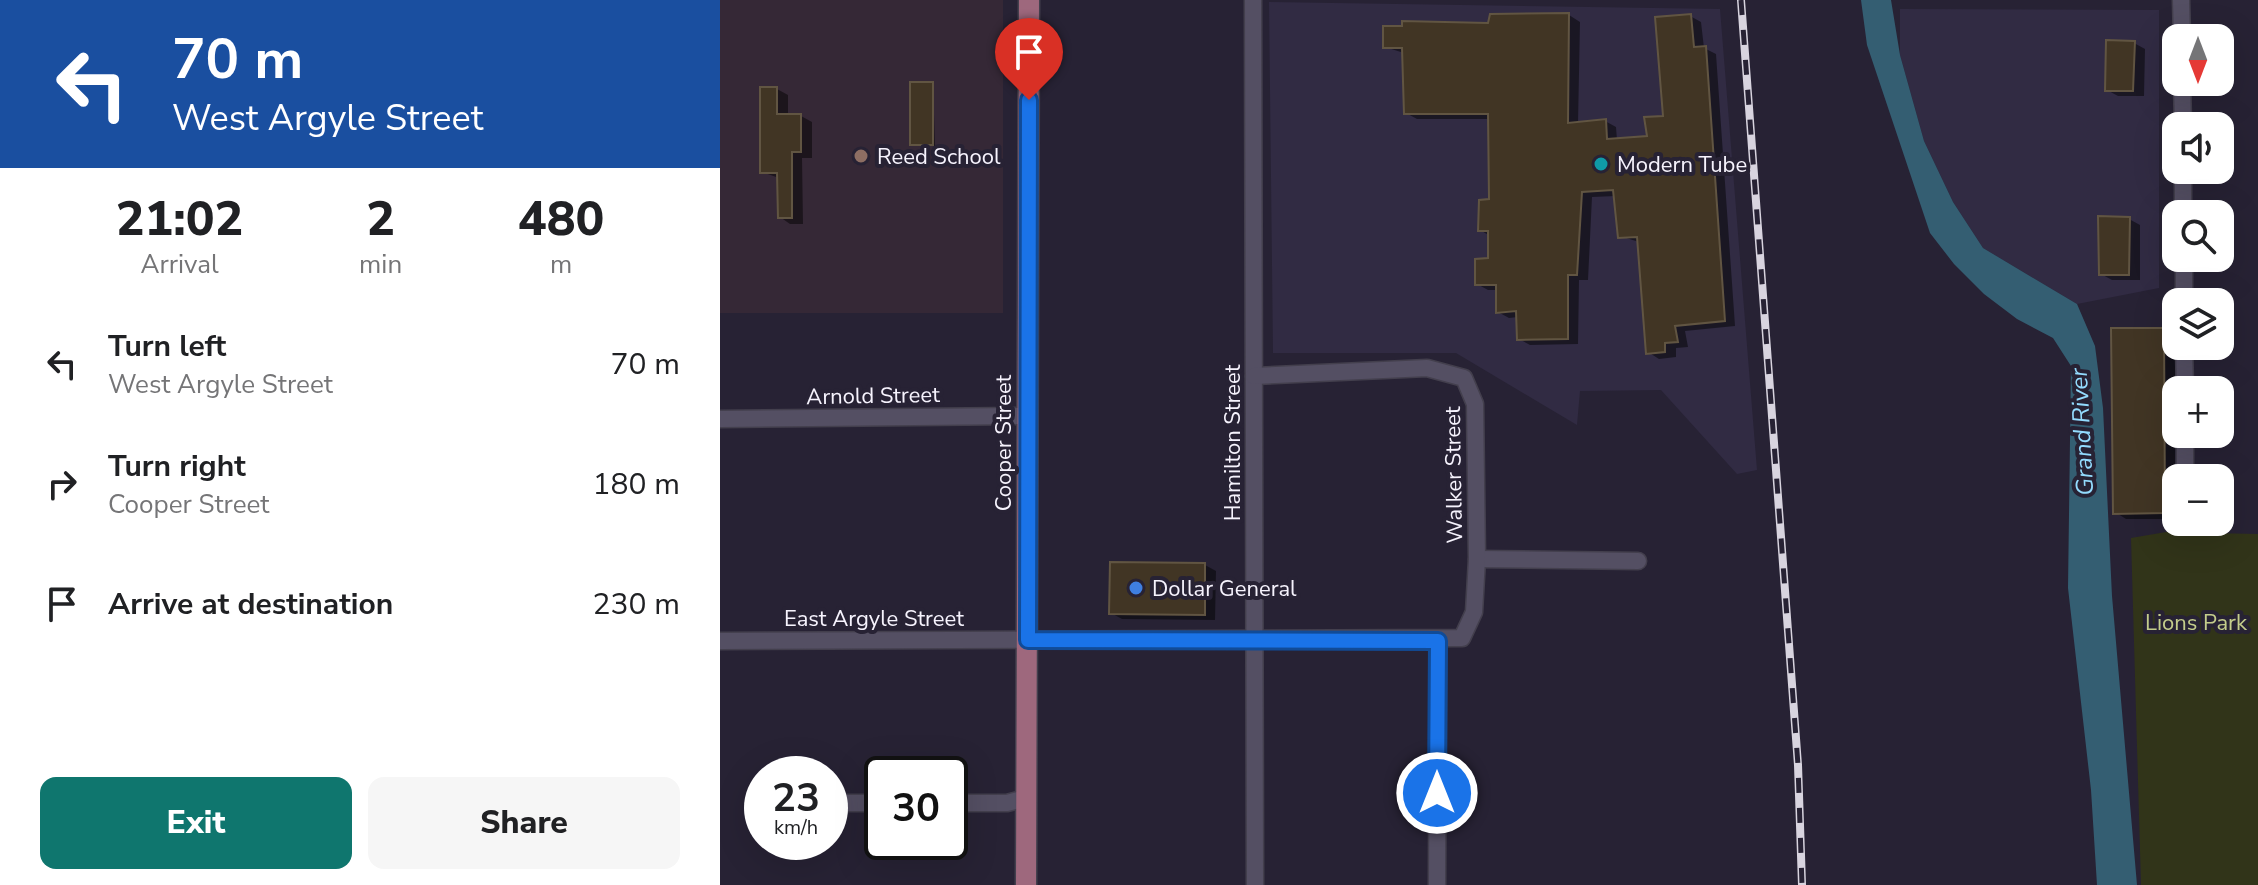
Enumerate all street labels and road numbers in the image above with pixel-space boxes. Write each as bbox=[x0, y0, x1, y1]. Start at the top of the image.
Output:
street label: Hamilton Street bbox=[1218, 364, 1248, 521]
street label: Cooper Street bbox=[989, 374, 1019, 511]
street label: Arnold Street bbox=[806, 380, 940, 412]
street label: Walker Street bbox=[1438, 406, 1470, 544]
street label: East Argyle Street bbox=[784, 604, 964, 634]

